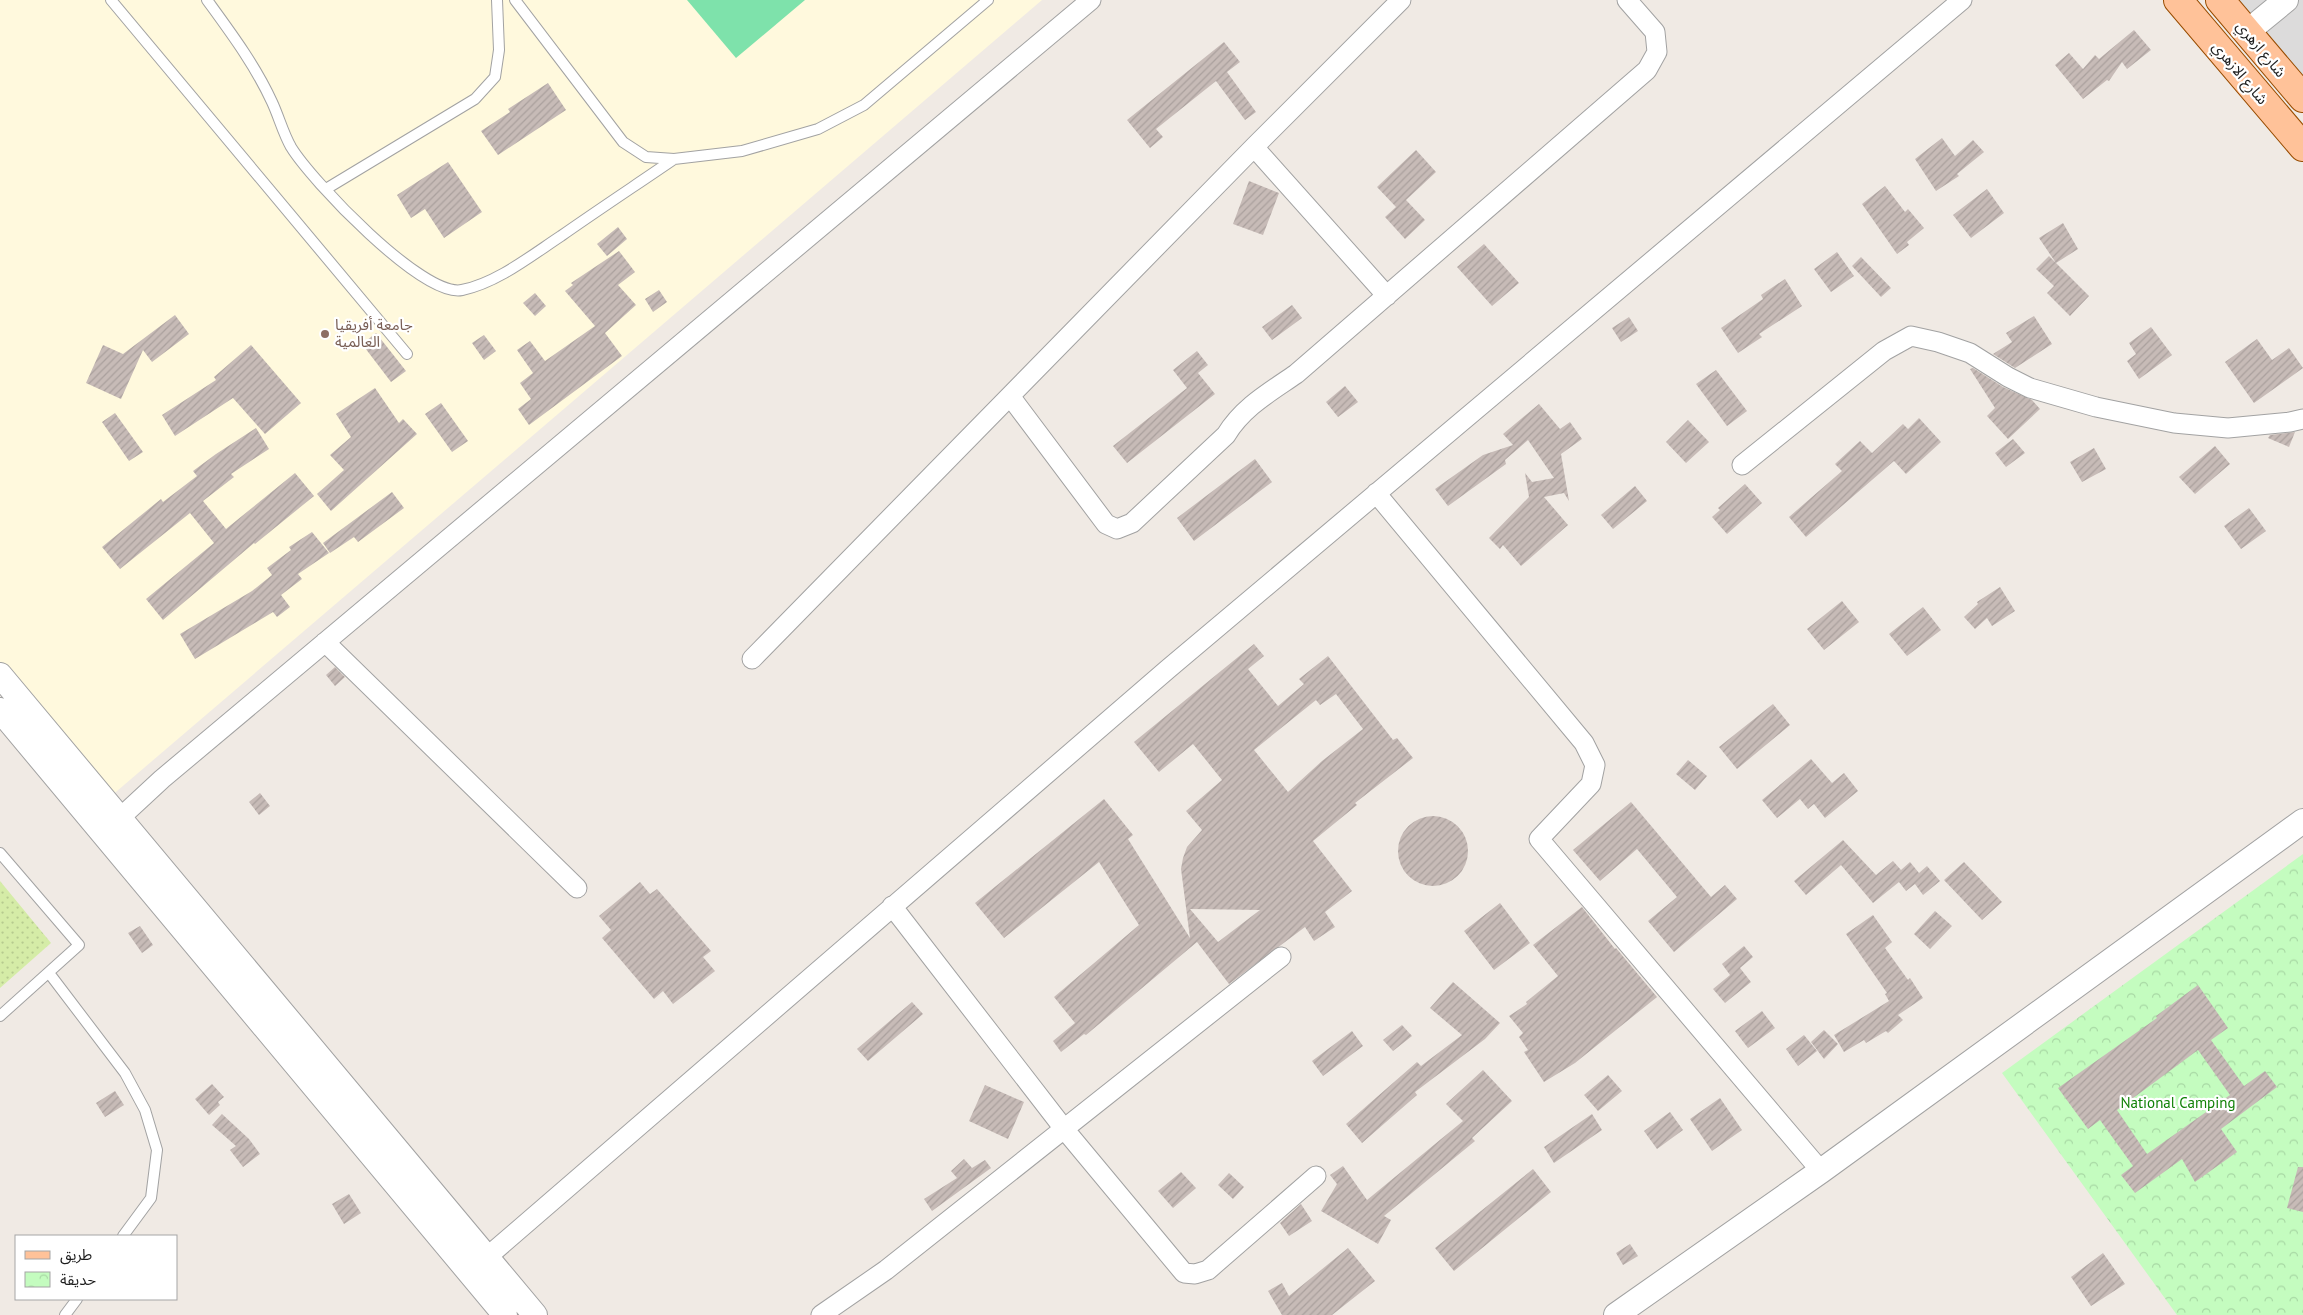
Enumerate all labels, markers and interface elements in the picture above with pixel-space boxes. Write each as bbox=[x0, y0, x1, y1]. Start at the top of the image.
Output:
street label: شارع ازهري bbox=[2230, 17, 2291, 83]
street label: شارع الازهري bbox=[2206, 37, 2272, 110]
place label: جامعة أفريقيا العالمية bbox=[335, 315, 413, 351]
marker: جامعة أفريقيا العالمية bbox=[319, 328, 331, 340]
park label: National Camping bbox=[2120, 1093, 2236, 1112]
legend bbox=[15, 1235, 178, 1300]
text: طريق bbox=[60, 1245, 92, 1265]
text: حديقة bbox=[60, 1270, 96, 1289]

